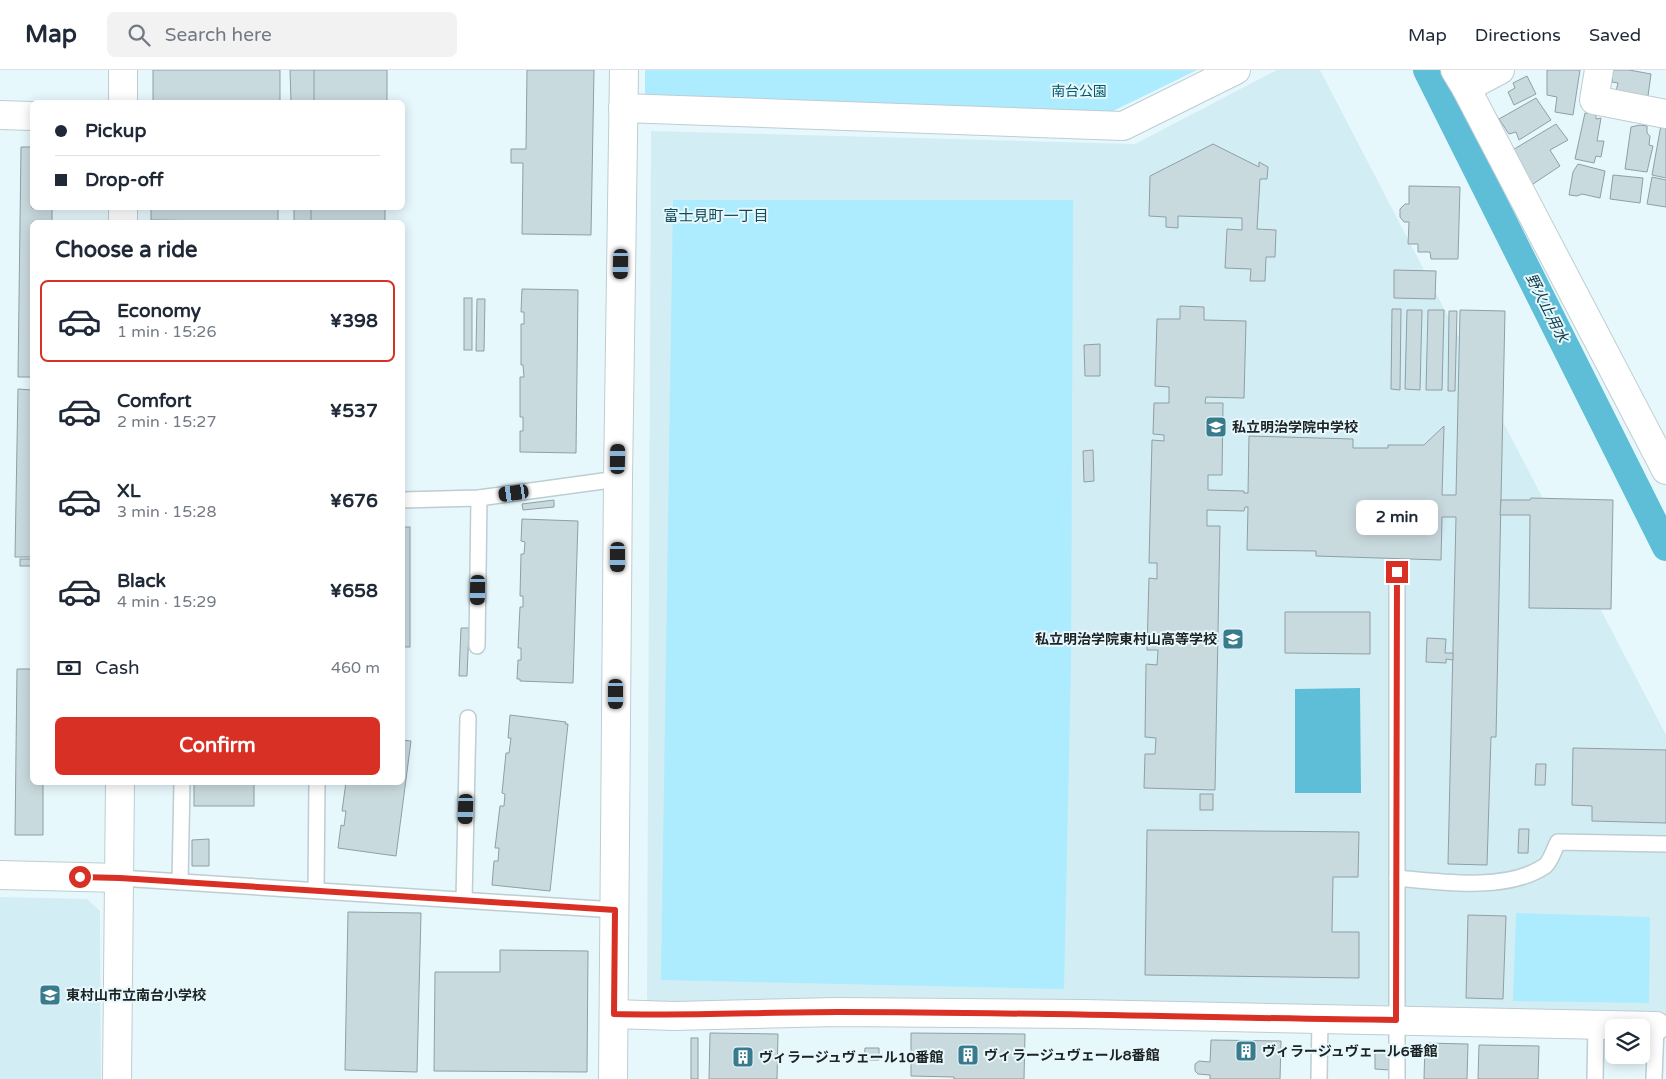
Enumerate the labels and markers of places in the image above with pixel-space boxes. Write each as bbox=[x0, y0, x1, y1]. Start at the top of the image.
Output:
school or university icon: 私立明治学院中学校 bbox=[1204, 415, 1228, 439]
place label: 私立明治学院中学校 bbox=[1232, 419, 1358, 436]
school or university icon: 私立明治学院東村山高等学校 bbox=[1221, 627, 1245, 651]
place label: 私立明治学院東村山高等学校 bbox=[1035, 631, 1217, 648]
school or university icon: 東村山市立南台小学校 bbox=[38, 983, 62, 1007]
place label: 東村山市立南台小学校 bbox=[66, 987, 206, 1004]
building icon: ヴィラージュヴェール6番館 bbox=[1234, 1039, 1258, 1063]
building icon: ヴィラージュヴェール8番館 bbox=[956, 1043, 980, 1067]
place label: ヴィラージュヴェール6番館 bbox=[1262, 1043, 1438, 1060]
building icon: ヴィラージュヴェール10番館 bbox=[731, 1045, 755, 1069]
place label: ヴィラージュヴェール8番館 bbox=[984, 1047, 1160, 1064]
place label: ヴィラージュヴェール10番館 bbox=[759, 1049, 943, 1066]

